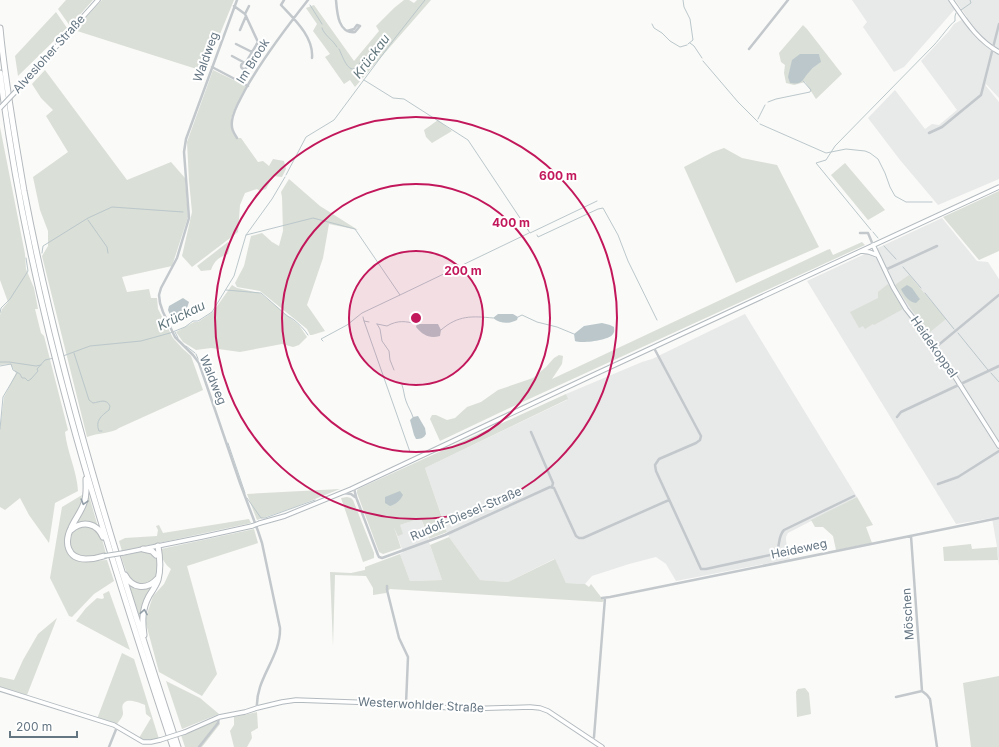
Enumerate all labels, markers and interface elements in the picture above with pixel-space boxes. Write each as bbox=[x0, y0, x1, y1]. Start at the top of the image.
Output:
street label: Alvesloher Straße bbox=[9, 11, 88, 96]
street label: Waldweg bbox=[190, 30, 221, 84]
water label: Krückau bbox=[349, 30, 393, 81]
street label: Im Brook bbox=[233, 35, 272, 86]
text: 600 m bbox=[539, 168, 577, 183]
text: 400 m bbox=[492, 215, 530, 230]
text: 200 m bbox=[444, 263, 482, 278]
water label: Krückau bbox=[154, 296, 208, 333]
centre of rings bbox=[409, 311, 423, 325]
street label: Heidekoppel bbox=[908, 313, 961, 380]
street label: Waldweg bbox=[197, 353, 230, 407]
street label: Rudolf-Diesel-Straße bbox=[408, 483, 524, 544]
one-way arrow bbox=[80, 498, 89, 505]
street label: Heideweg bbox=[770, 535, 828, 562]
street label: Möschen bbox=[898, 587, 917, 641]
one-way arrow bbox=[139, 609, 148, 615]
street label: Westerwohlder Straße bbox=[358, 694, 484, 715]
scale bar bbox=[10, 713, 77, 739]
text: 200 m bbox=[16, 719, 52, 734]

